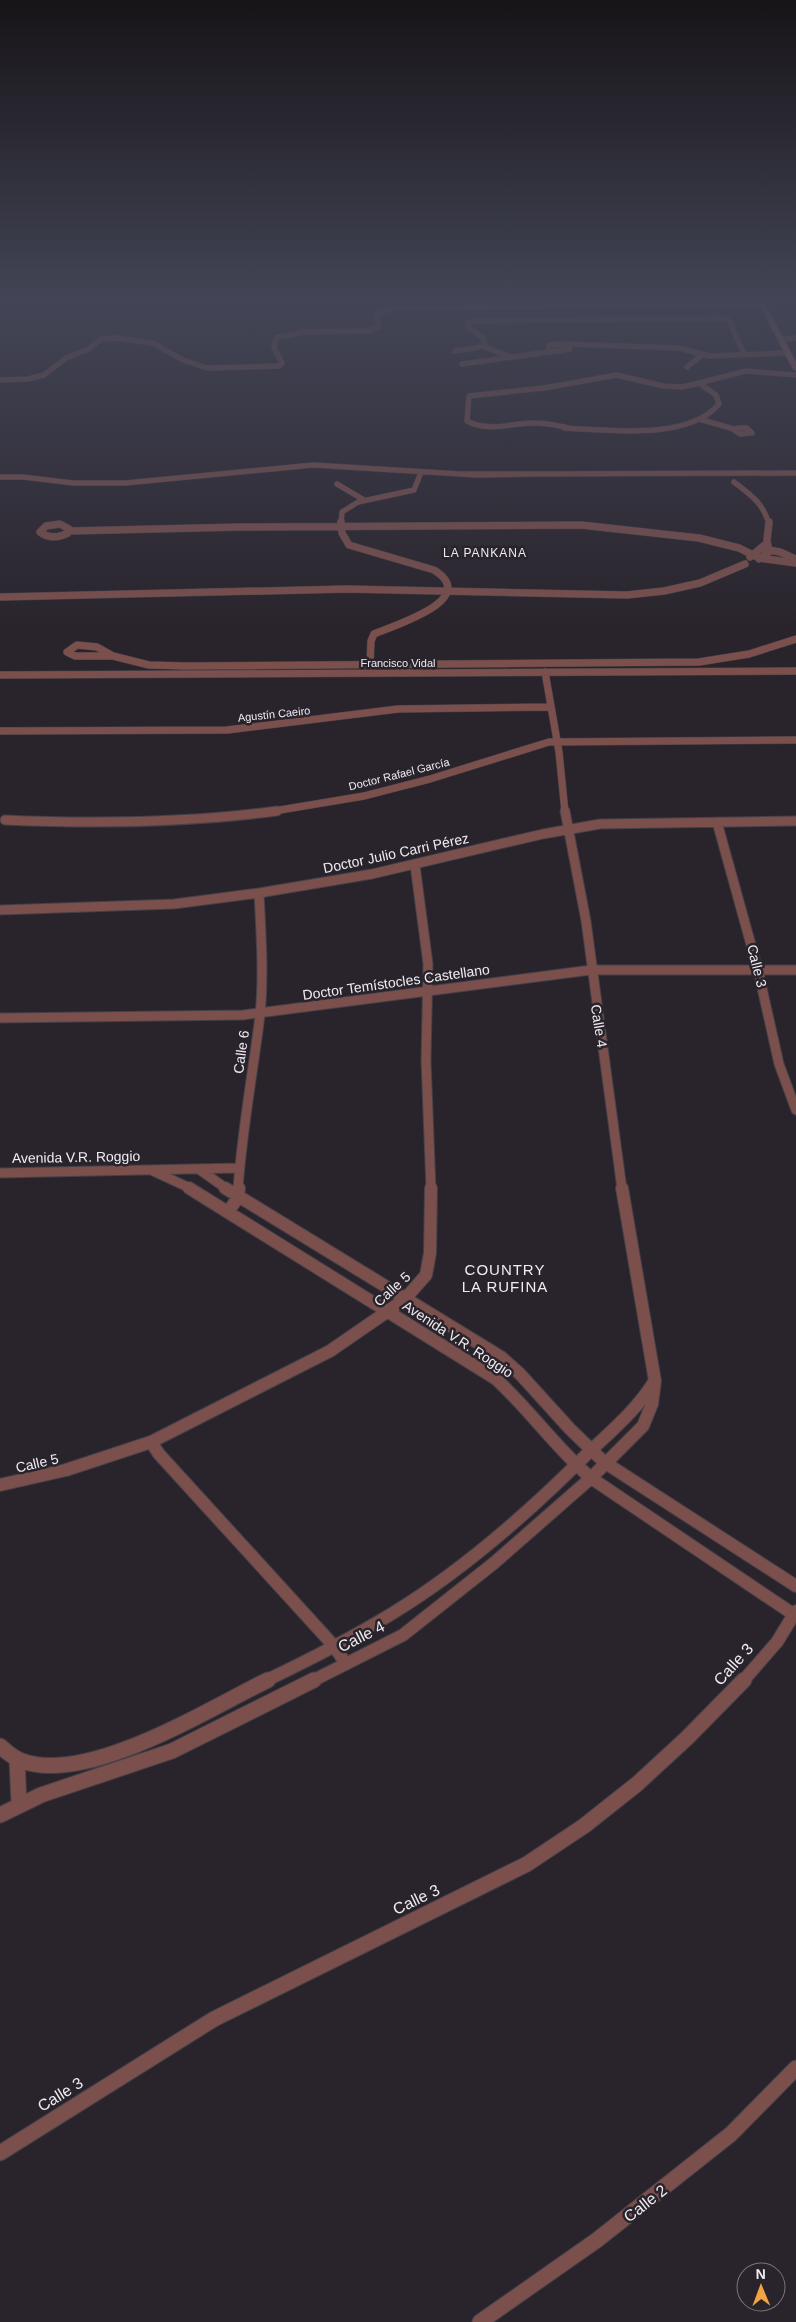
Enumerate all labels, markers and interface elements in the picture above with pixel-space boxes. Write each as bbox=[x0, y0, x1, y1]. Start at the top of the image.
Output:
district label: LA PANKANA bbox=[443, 546, 527, 560]
street label: Francisco Vidal bbox=[361, 657, 436, 669]
street label: Agustín Caeiro bbox=[237, 704, 311, 724]
street label: Doctor Rafael García bbox=[347, 755, 451, 792]
street label: Doctor Julio Carri Pérez bbox=[322, 830, 470, 876]
street label: Calle 3 bbox=[744, 943, 770, 989]
street label: Doctor Temístocles Castellano bbox=[301, 961, 491, 1003]
street label: Calle 4 bbox=[588, 1003, 610, 1049]
street label: Calle 6 bbox=[230, 1029, 252, 1075]
street label: Avenida V.R. Roggio bbox=[12, 1148, 141, 1166]
district label: COUNTRY LA RUFINA bbox=[462, 1261, 548, 1295]
street label: Calle 5 bbox=[370, 1268, 414, 1310]
street label: Avenida V.R. Roggio bbox=[400, 1297, 516, 1381]
street label: Calle 5 bbox=[14, 1450, 60, 1476]
street label: Calle 4 bbox=[335, 1618, 387, 1655]
street label: Calle 3 bbox=[710, 1640, 756, 1689]
street label: Calle 3 bbox=[390, 1881, 442, 1918]
street label: Calle 3 bbox=[35, 2074, 86, 2115]
street label: Calle 2 bbox=[620, 2181, 670, 2225]
north arrow bbox=[736, 2262, 786, 2312]
text: N bbox=[756, 2266, 766, 2282]

